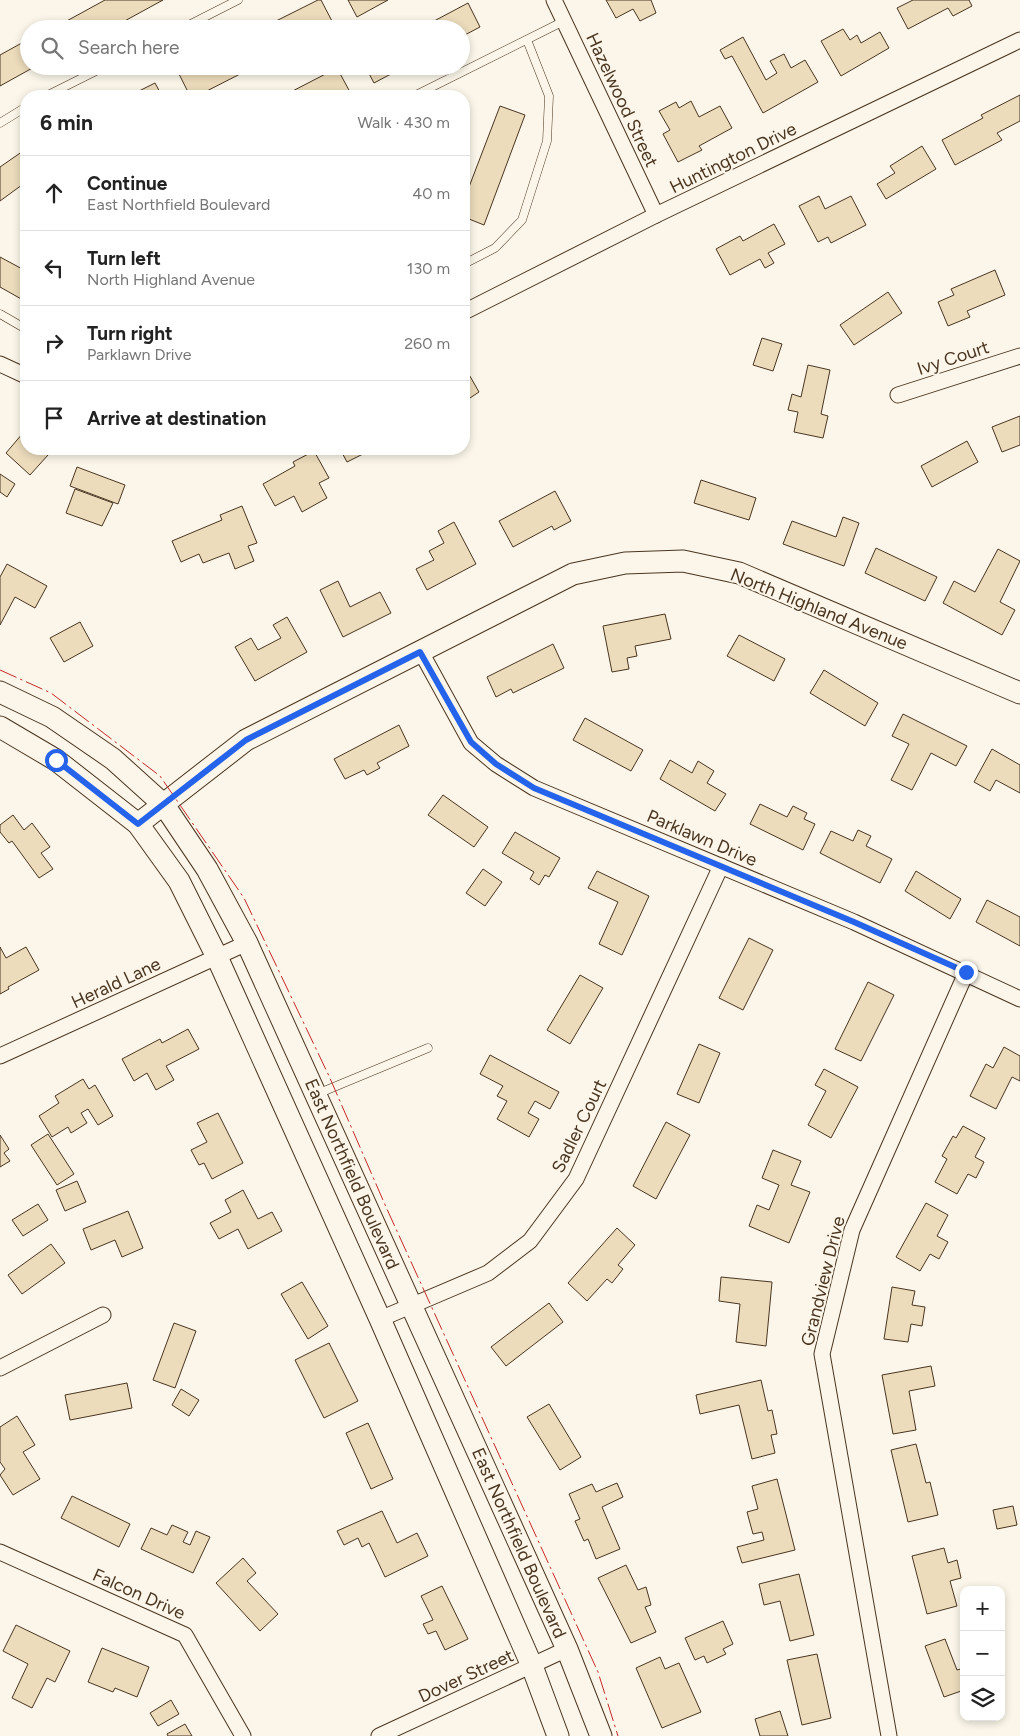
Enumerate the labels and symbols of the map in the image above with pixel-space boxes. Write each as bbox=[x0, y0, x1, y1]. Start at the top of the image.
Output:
street label: Hazelwood Street bbox=[581, 29, 663, 171]
street label: Huntington Drive bbox=[666, 118, 800, 198]
street label: Ivy Court bbox=[914, 336, 992, 380]
street label: North Highland Avenue bbox=[727, 563, 911, 655]
route start bbox=[45, 749, 68, 772]
street label: Parklawn Drive bbox=[644, 805, 761, 871]
street label: Herald Lane bbox=[68, 953, 164, 1013]
route end bbox=[955, 961, 978, 984]
street label: East Northfield Boulevard bbox=[300, 1075, 404, 1273]
street label: Sadler Court bbox=[547, 1075, 611, 1176]
street label: Grandview Drive bbox=[796, 1214, 850, 1348]
street label: East Northfield Boulevard bbox=[467, 1444, 571, 1642]
street label: Falcon Drive bbox=[89, 1564, 189, 1624]
street label: Dover Street bbox=[415, 1644, 517, 1708]

